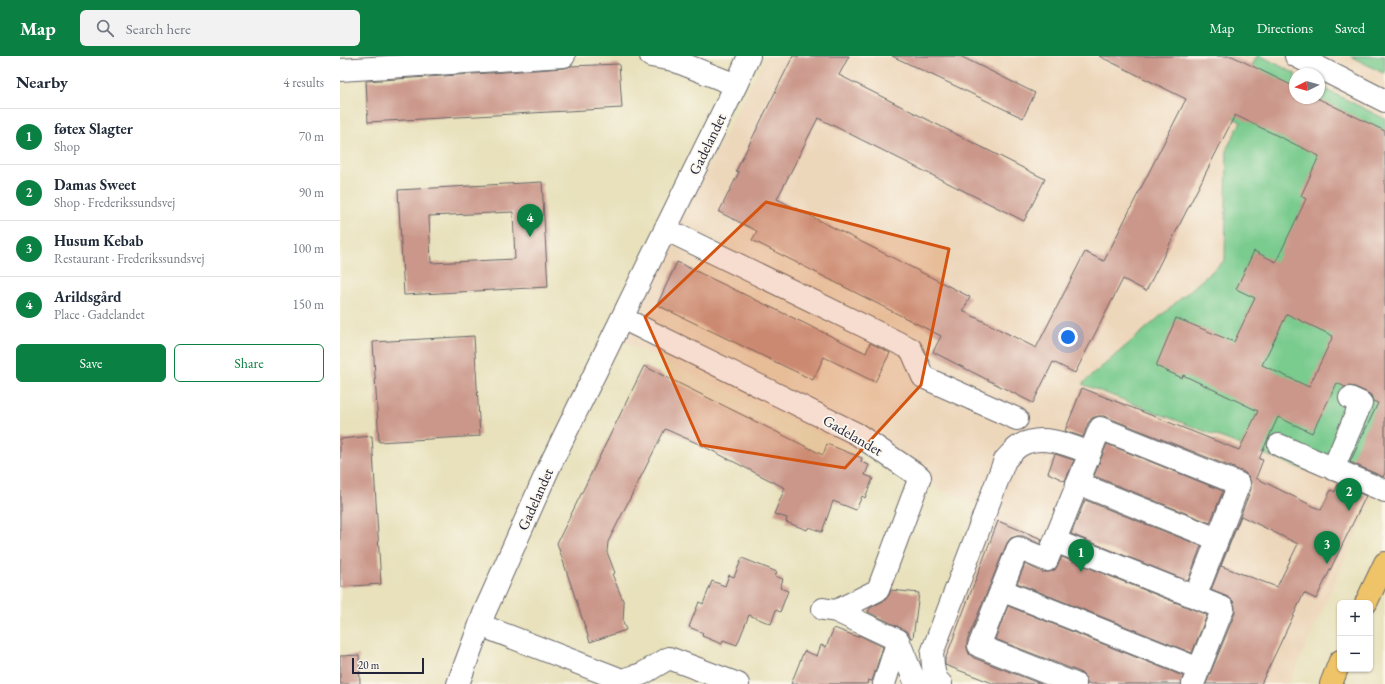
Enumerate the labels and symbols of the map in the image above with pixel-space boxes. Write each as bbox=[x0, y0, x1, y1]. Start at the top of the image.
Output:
north arrow bbox=[1289, 68, 1325, 104]
street label: Gadelandet bbox=[684, 110, 730, 178]
pin: 4 bbox=[517, 204, 543, 237]
your location bbox=[1058, 327, 1078, 347]
street label: Gadelandet bbox=[820, 410, 887, 460]
street label: Gadelandet bbox=[513, 465, 557, 533]
pin: 2 bbox=[1336, 478, 1362, 511]
pin: 3 bbox=[1314, 531, 1340, 564]
pin: 1 bbox=[1068, 539, 1094, 572]
scale bar bbox=[352, 656, 424, 675]

